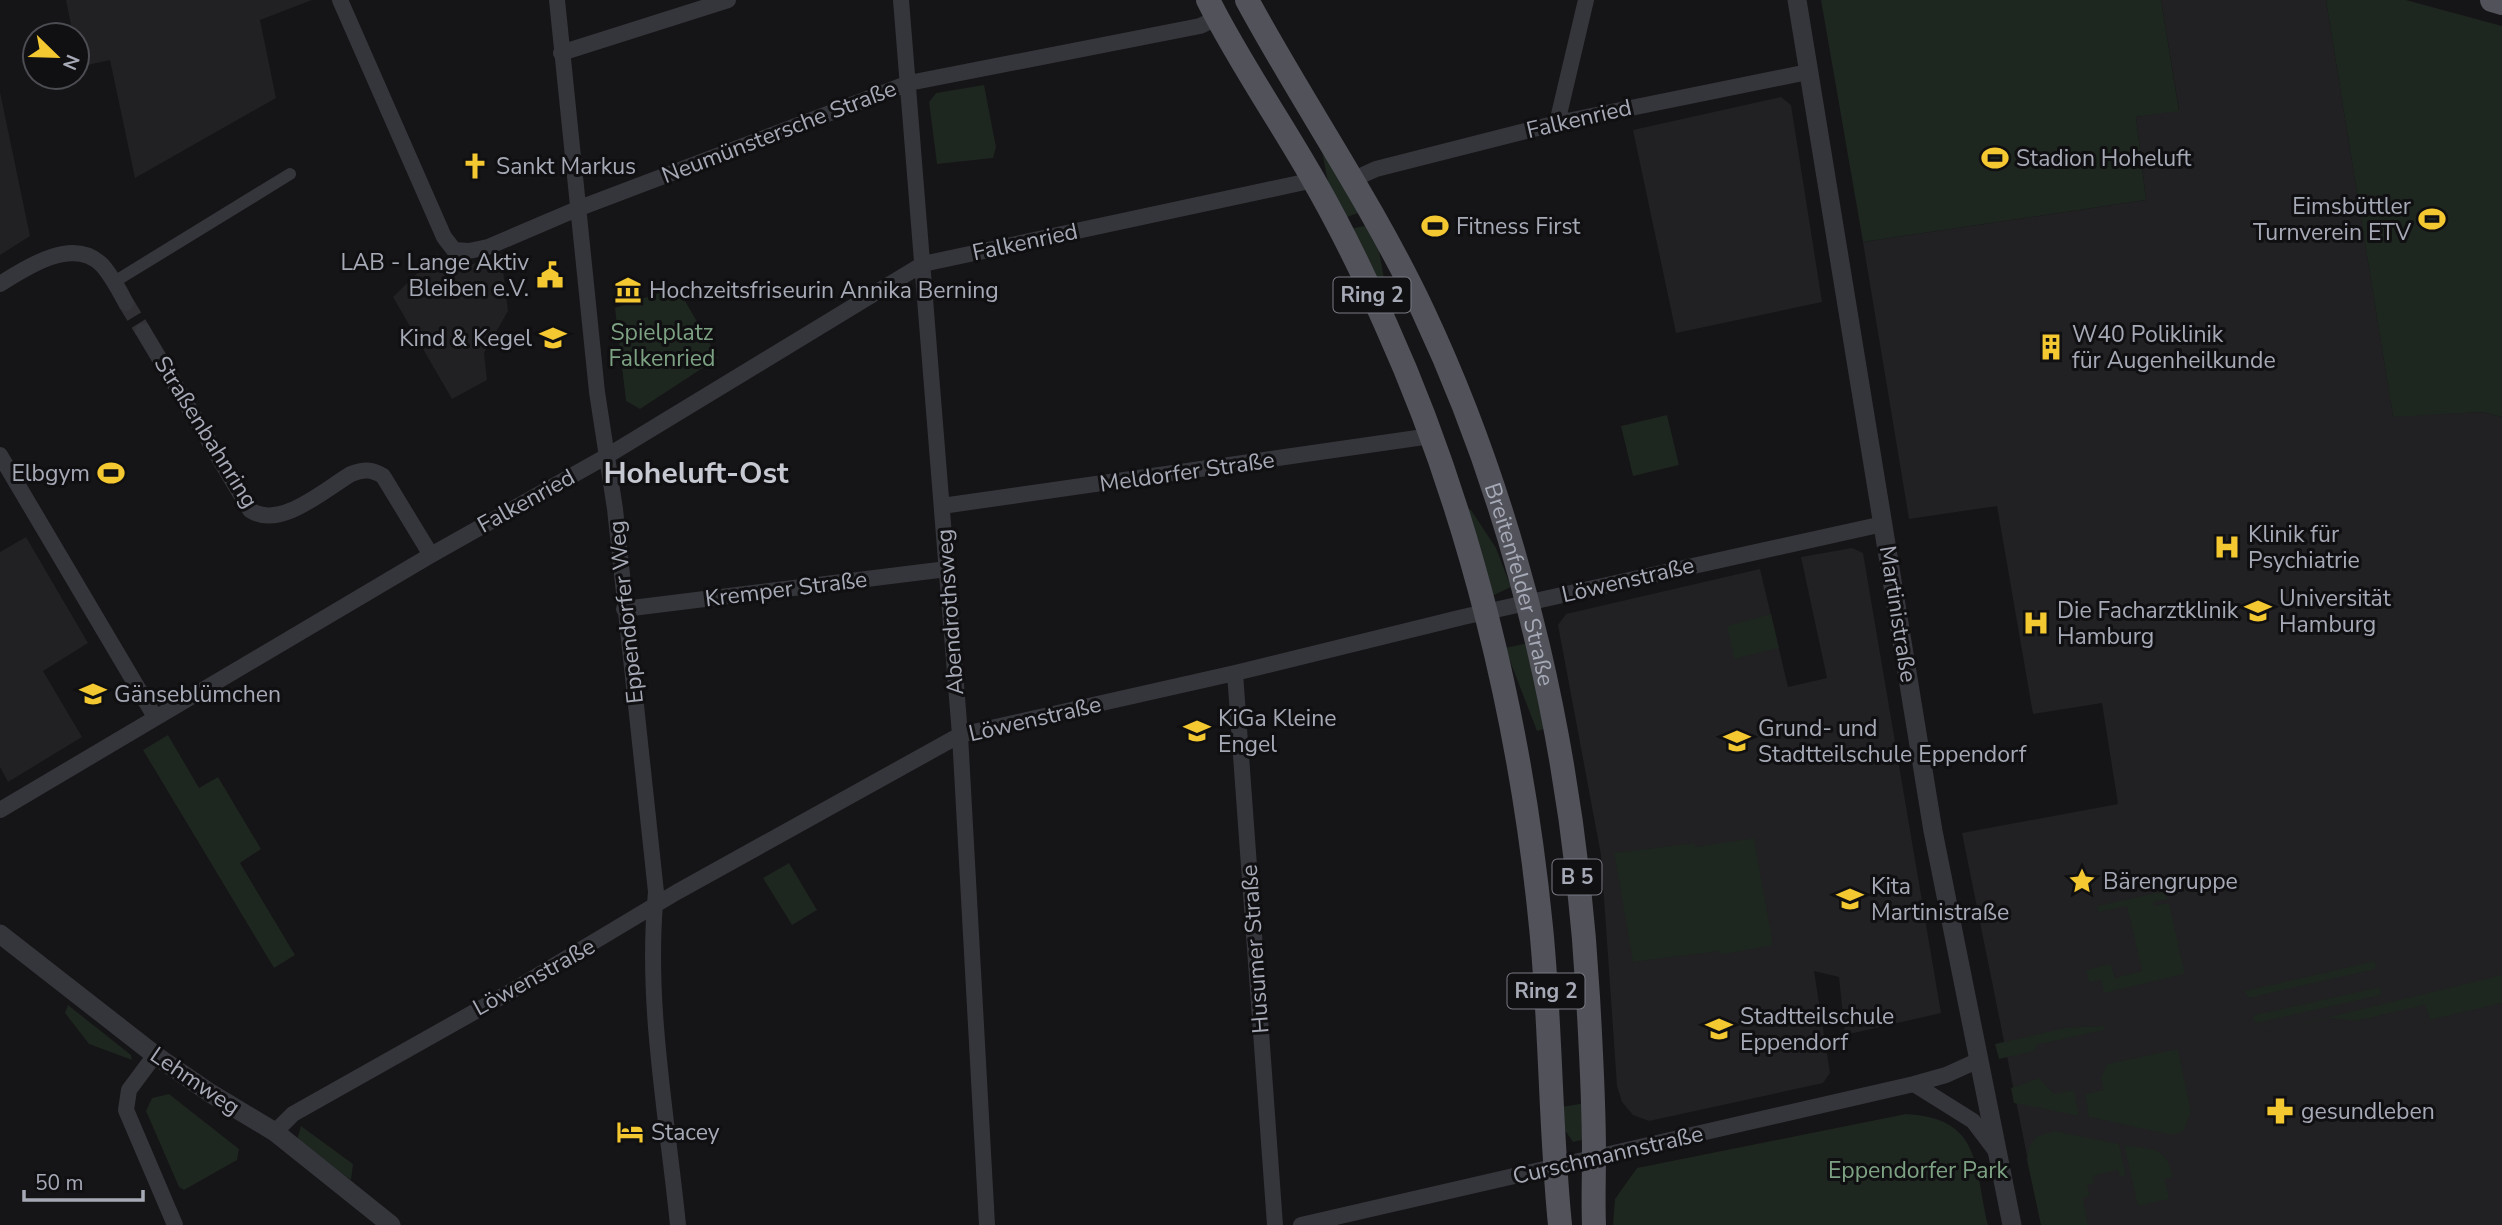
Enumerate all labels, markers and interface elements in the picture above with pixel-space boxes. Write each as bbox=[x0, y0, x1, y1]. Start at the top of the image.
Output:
north arrow bbox=[21, 21, 91, 91]
text: N bbox=[56, 51, 85, 74]
street label: Neumünstersche Straße bbox=[657, 73, 901, 191]
street label: Falkenried bbox=[1523, 92, 1635, 146]
sports icon: Stadion Hoheluft bbox=[1980, 143, 2010, 173]
place label: Stadion Hoheluft bbox=[2016, 143, 2192, 174]
church icon: Sankt Markus bbox=[460, 151, 490, 181]
place label: Sankt Markus bbox=[496, 151, 636, 182]
place label: Eimsbüttler Turnverein ETV bbox=[2253, 191, 2412, 248]
sports icon: Eimsbüttler Turnverein ETV bbox=[2417, 204, 2447, 234]
sports icon: Fitness First bbox=[1420, 211, 1450, 241]
place label: Fitness First bbox=[1456, 211, 1581, 242]
street label: Falkenried bbox=[970, 216, 1080, 268]
place label: LAB - Lange Aktiv Bleiben e.V. bbox=[341, 247, 529, 304]
public building icon: LAB - Lange Aktiv Bleiben e.V. bbox=[535, 260, 565, 290]
museum icon: Hochzeitsfriseurin Annika Berning bbox=[613, 275, 643, 305]
place label: Hochzeitsfriseurin Annika Berning bbox=[649, 275, 999, 306]
road number: Ring 2 bbox=[1334, 278, 1410, 312]
park label: Spielplatz Falkenried bbox=[609, 317, 715, 374]
place label: W40 Poliklinik für Augenheilkunde bbox=[2072, 319, 2276, 376]
place label: Kind & Kegel bbox=[399, 323, 532, 354]
school or university icon: Kind & Kegel bbox=[538, 323, 568, 353]
building icon: W40 Poliklinik für Augenheilkunde bbox=[2036, 332, 2066, 362]
street label: Straßenbahnring bbox=[147, 350, 265, 514]
street label: Meldorfer Straße bbox=[1098, 444, 1276, 500]
district label: Hoheluft-Ost bbox=[603, 453, 789, 494]
place label: Elbgym bbox=[11, 458, 90, 489]
sports icon: Elbgym bbox=[96, 458, 126, 488]
street label: Falkenried bbox=[472, 462, 580, 540]
street label: Breitenfelder Straße bbox=[1477, 479, 1562, 689]
street label: Eppendorfer Weg bbox=[601, 519, 651, 705]
place label: Klinik für Psychiatrie bbox=[2248, 519, 2360, 576]
street label: Abendrothsweg bbox=[929, 528, 971, 696]
hospital icon: Klinik für Psychiatrie bbox=[2212, 532, 2242, 562]
street label: Martinistraße bbox=[1872, 543, 1924, 685]
street label: Löwenstraße bbox=[1559, 550, 1697, 610]
street label: Kremper Straße bbox=[703, 564, 869, 614]
place label: Universität Hamburg bbox=[2279, 583, 2392, 640]
place label: Die Facharztklinik Hamburg bbox=[2057, 595, 2239, 652]
school or university icon: Universität Hamburg bbox=[2243, 596, 2273, 626]
hospital icon: Die Facharztklinik Hamburg bbox=[2021, 608, 2051, 638]
school or university icon: Gänseblümchen bbox=[78, 679, 108, 709]
place label: Gänseblümchen bbox=[114, 679, 281, 710]
street label: Löwenstraße bbox=[966, 689, 1104, 749]
place label: KiGa Kleine Engel bbox=[1218, 703, 1336, 760]
place label: Grund- und Stadtteilschule Eppendorf bbox=[1758, 713, 2027, 770]
school or university icon: KiGa Kleine Engel bbox=[1182, 716, 1212, 746]
school or university icon: Grund- und Stadtteilschule Eppendorf bbox=[1722, 726, 1752, 756]
road number: B 5 bbox=[1552, 860, 1602, 894]
street label: Husumer Straße bbox=[1234, 863, 1276, 1035]
place icon: Bärengruppe bbox=[2067, 866, 2097, 896]
place label: Bärengruppe bbox=[2103, 866, 2238, 897]
place label: Kita Martinistraße bbox=[1871, 871, 2009, 928]
school or university icon: Kita Martinistraße bbox=[1835, 884, 1865, 914]
street label: Löwenstraße bbox=[467, 931, 601, 1023]
road number: Ring 2 bbox=[1508, 974, 1584, 1009]
place label: Stadtteilschule Eppendorf bbox=[1740, 1001, 1894, 1058]
school or university icon: Stadtteilschule Eppendorf bbox=[1704, 1014, 1734, 1044]
street label: Lehmweg bbox=[144, 1040, 246, 1122]
pharmacy icon: gesundleben bbox=[2265, 1096, 2295, 1126]
place label: gesundleben bbox=[2301, 1096, 2435, 1127]
hotel icon: Stacey bbox=[615, 1117, 645, 1147]
place label: Stacey bbox=[651, 1117, 720, 1148]
street label: Curschmannstraße bbox=[1510, 1118, 1706, 1192]
park label: Eppendorfer Park bbox=[1828, 1155, 2009, 1186]
scale bar bbox=[24, 1158, 144, 1202]
text: 50 m bbox=[35, 1169, 84, 1197]

